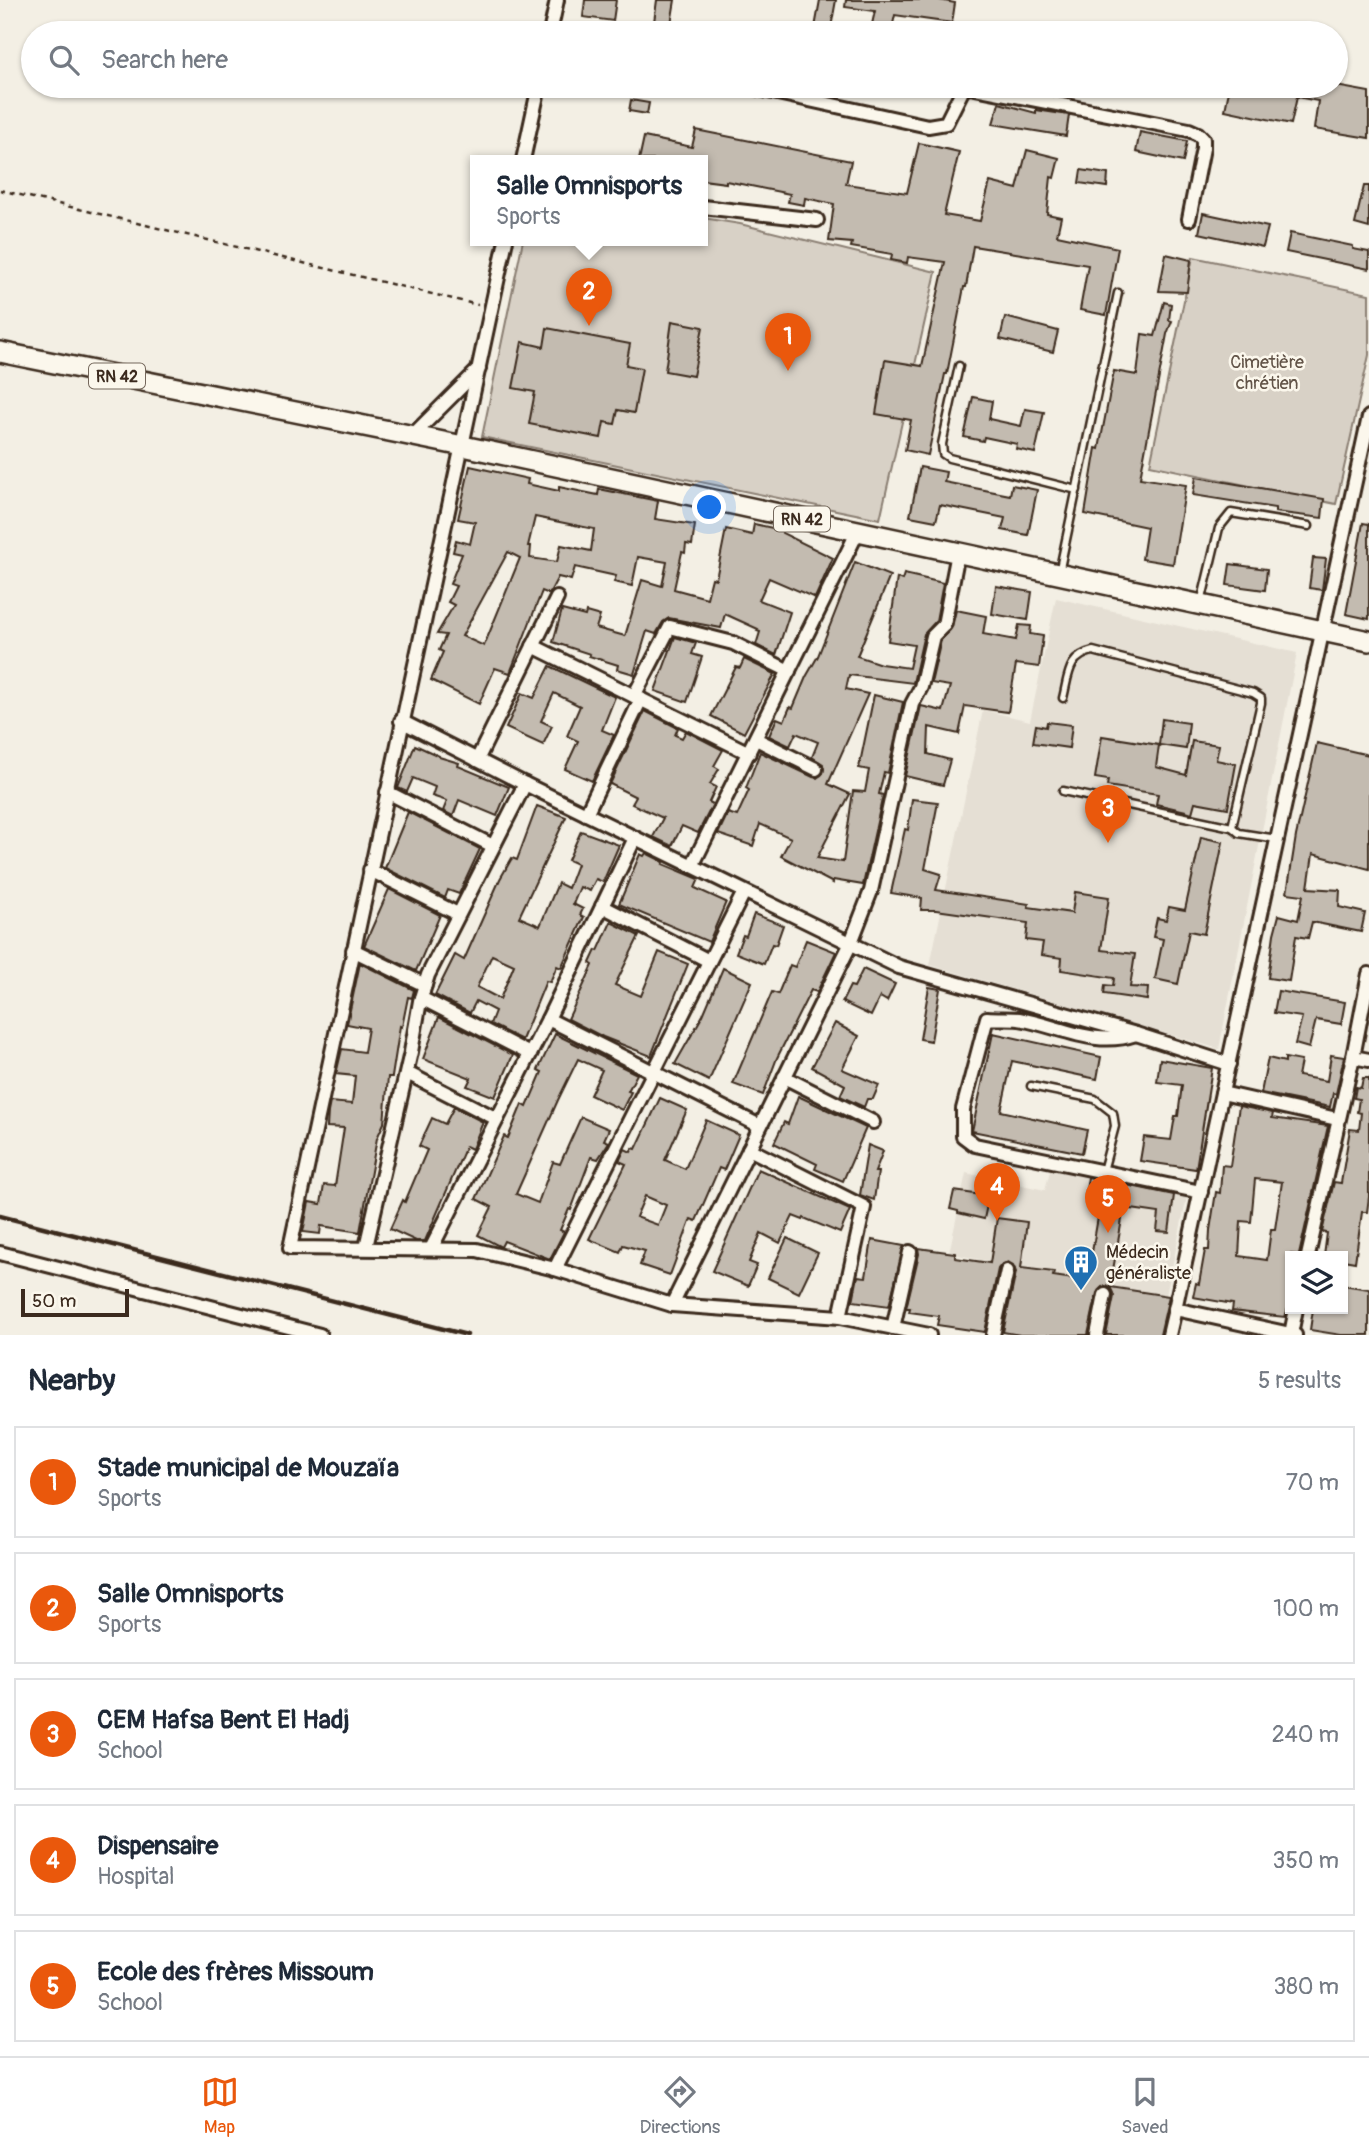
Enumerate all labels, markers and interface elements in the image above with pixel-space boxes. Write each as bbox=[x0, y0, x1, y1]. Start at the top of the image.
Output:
search box bbox=[21, 21, 1348, 98]
icon: search bbox=[45, 41, 83, 79]
text: Search here bbox=[101, 44, 228, 76]
popup bbox=[470, 155, 708, 246]
text: Salle Omnisports bbox=[496, 170, 682, 202]
text: Sports bbox=[496, 202, 560, 231]
pin: 2 bbox=[566, 268, 612, 326]
pin: 1 bbox=[765, 313, 811, 371]
park label: Cimetière chrétien bbox=[1230, 351, 1304, 395]
road number: RN 42 bbox=[89, 364, 145, 388]
your location bbox=[692, 490, 726, 524]
road number: RN 42 bbox=[774, 506, 830, 532]
pin: 3 bbox=[1085, 785, 1131, 843]
pin: 4 bbox=[974, 1163, 1020, 1221]
pin: 5 bbox=[1085, 1175, 1131, 1233]
place label: Médecin généraliste bbox=[1106, 1241, 1191, 1285]
building icon: Médecin généraliste bbox=[1062, 1243, 1100, 1292]
map controls bbox=[1285, 1251, 1348, 1314]
button: layers bbox=[1285, 1251, 1348, 1314]
scale bar bbox=[21, 1286, 130, 1318]
text: 50 m bbox=[32, 1289, 76, 1313]
text: Nearby bbox=[28, 1362, 115, 1399]
text: 5 results bbox=[1258, 1366, 1341, 1395]
text: Stade municipal de Mouzaïa bbox=[97, 1452, 399, 1484]
text: 1 bbox=[49, 1468, 58, 1497]
text: 70 m bbox=[1286, 1468, 1339, 1497]
text: Sports bbox=[97, 1484, 161, 1513]
text: Salle Omnisports bbox=[97, 1578, 283, 1610]
text: 2 bbox=[47, 1594, 59, 1623]
text: 100 m bbox=[1273, 1594, 1339, 1623]
text: Sports bbox=[97, 1610, 161, 1639]
text: CEM Hafsa Bent El Hadj bbox=[97, 1704, 350, 1736]
text: 3 bbox=[47, 1720, 59, 1749]
text: 240 m bbox=[1272, 1720, 1339, 1749]
text: School bbox=[97, 1736, 163, 1765]
text: Dispensaire bbox=[97, 1830, 218, 1862]
text: 4 bbox=[46, 1846, 60, 1875]
text: 350 m bbox=[1273, 1846, 1339, 1875]
text: Hospital bbox=[97, 1862, 175, 1891]
text: Ecole des frères Missoum bbox=[97, 1956, 374, 1988]
text: 5 bbox=[47, 1972, 59, 2001]
text: 380 m bbox=[1273, 1972, 1339, 2001]
text: School bbox=[97, 1988, 163, 2017]
tab: Map bbox=[201, 2073, 239, 2139]
tab: Directions bbox=[640, 2073, 720, 2139]
tab: Saved bbox=[1121, 2073, 1168, 2139]

